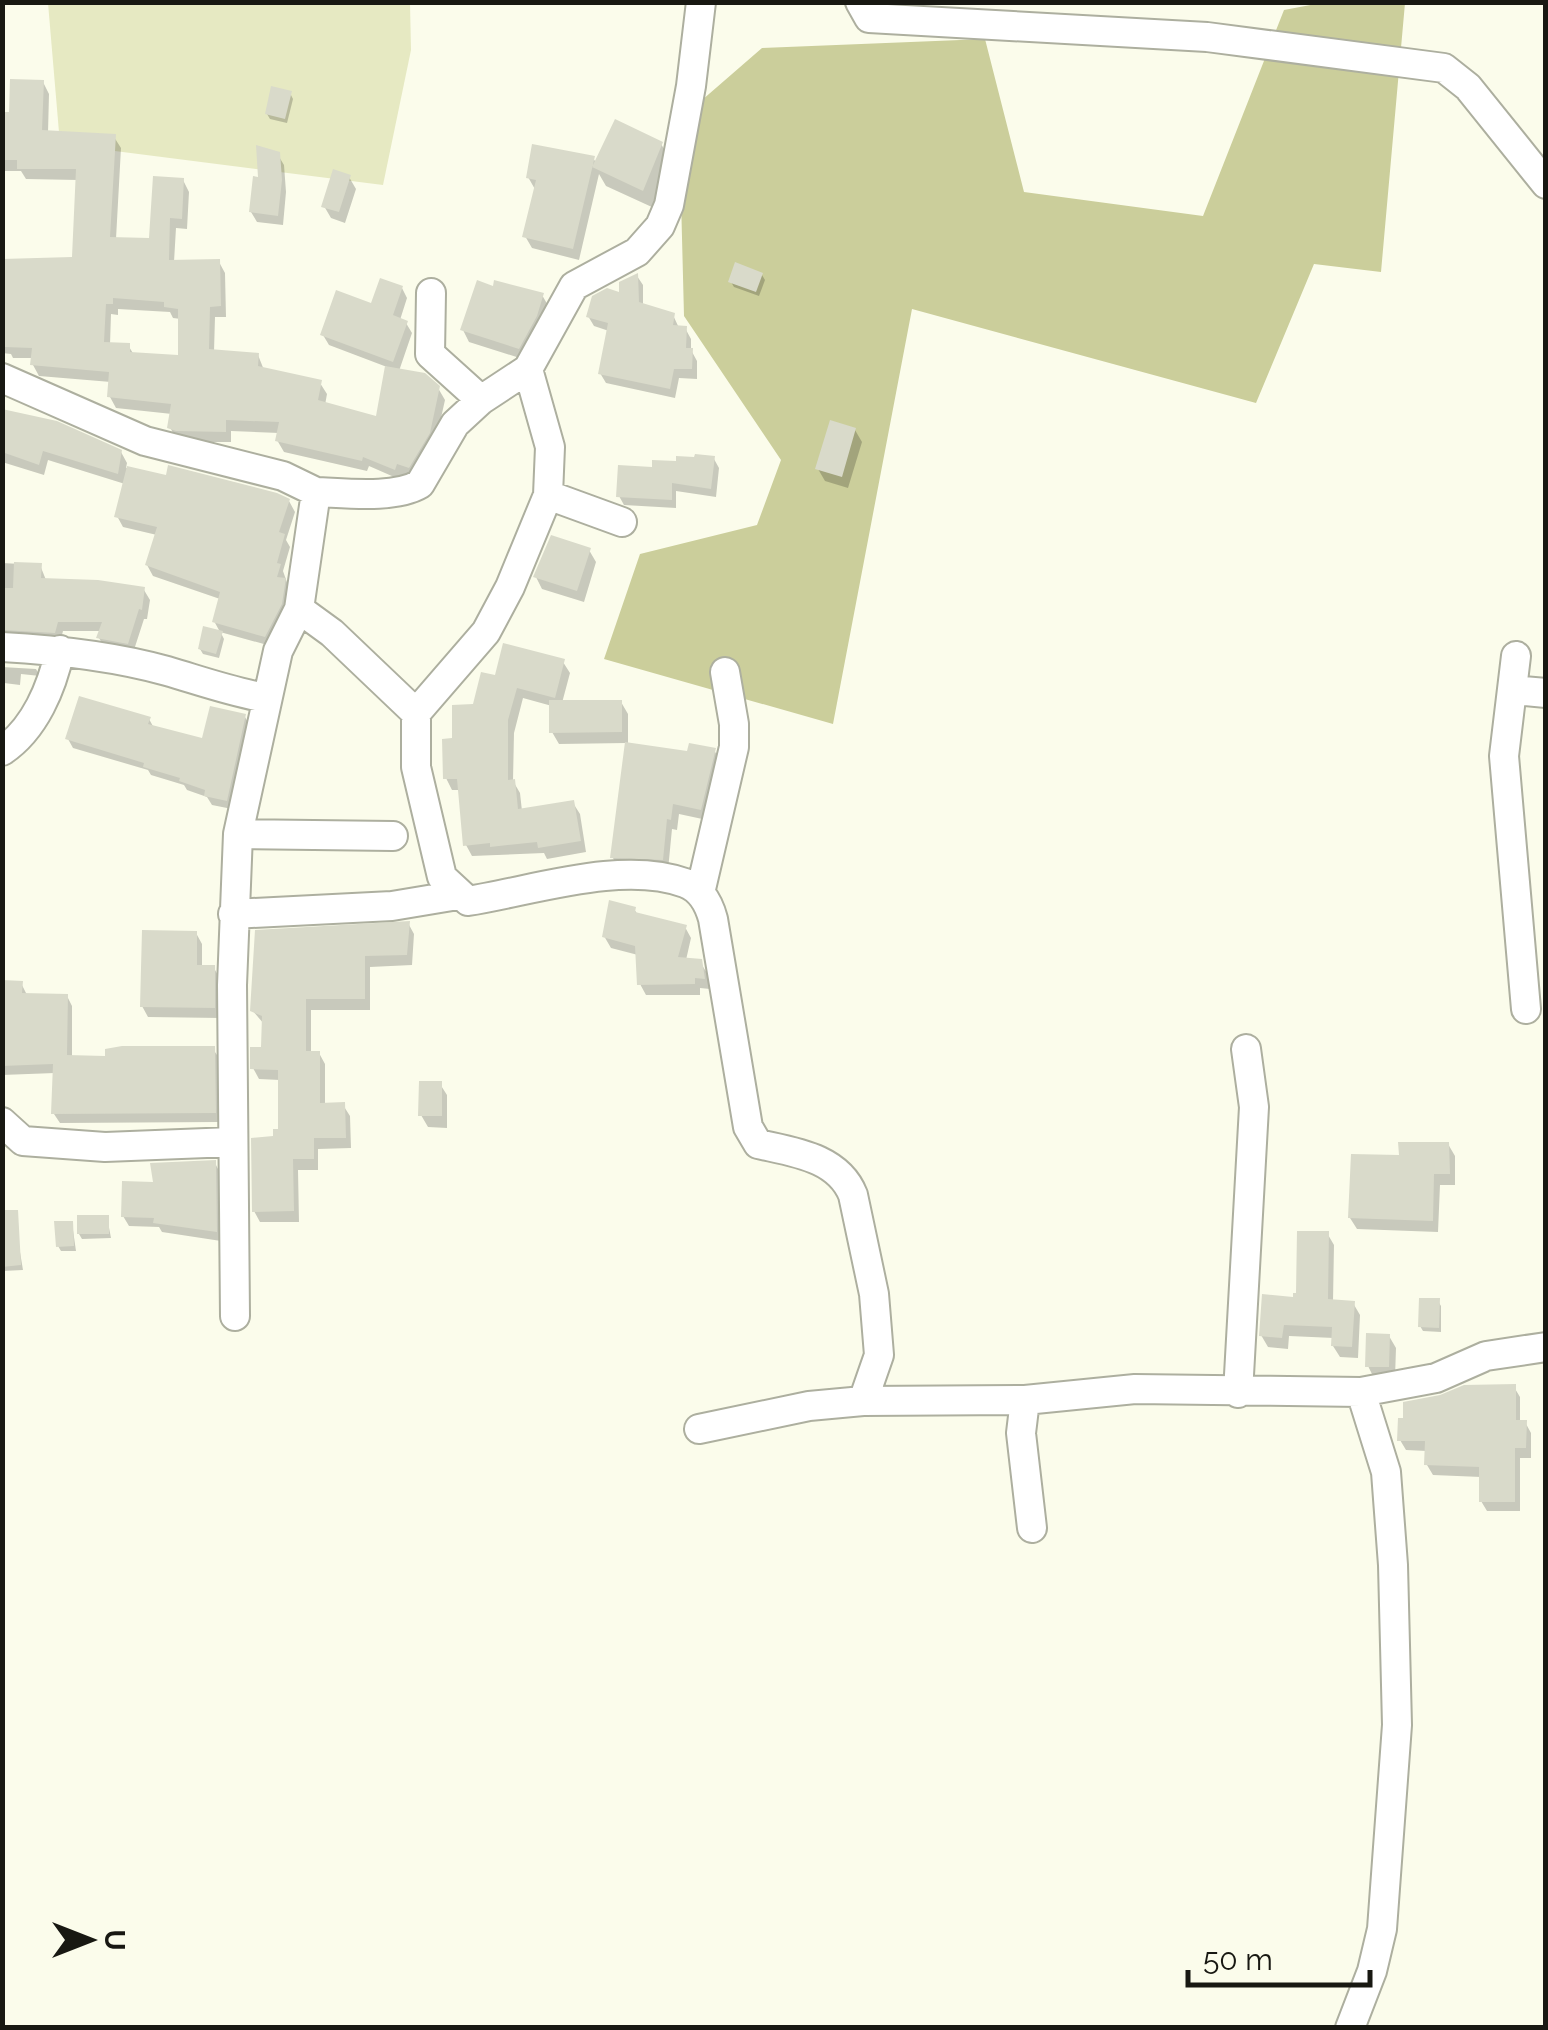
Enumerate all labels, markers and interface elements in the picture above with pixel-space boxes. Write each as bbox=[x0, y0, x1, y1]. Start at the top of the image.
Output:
north arrow bbox=[40, 1890, 140, 1990]
scale bar bbox=[1188, 1925, 1370, 1987]
text: U bbox=[98, 1929, 131, 1951]
text: 50 m bbox=[1203, 1942, 1273, 1977]

